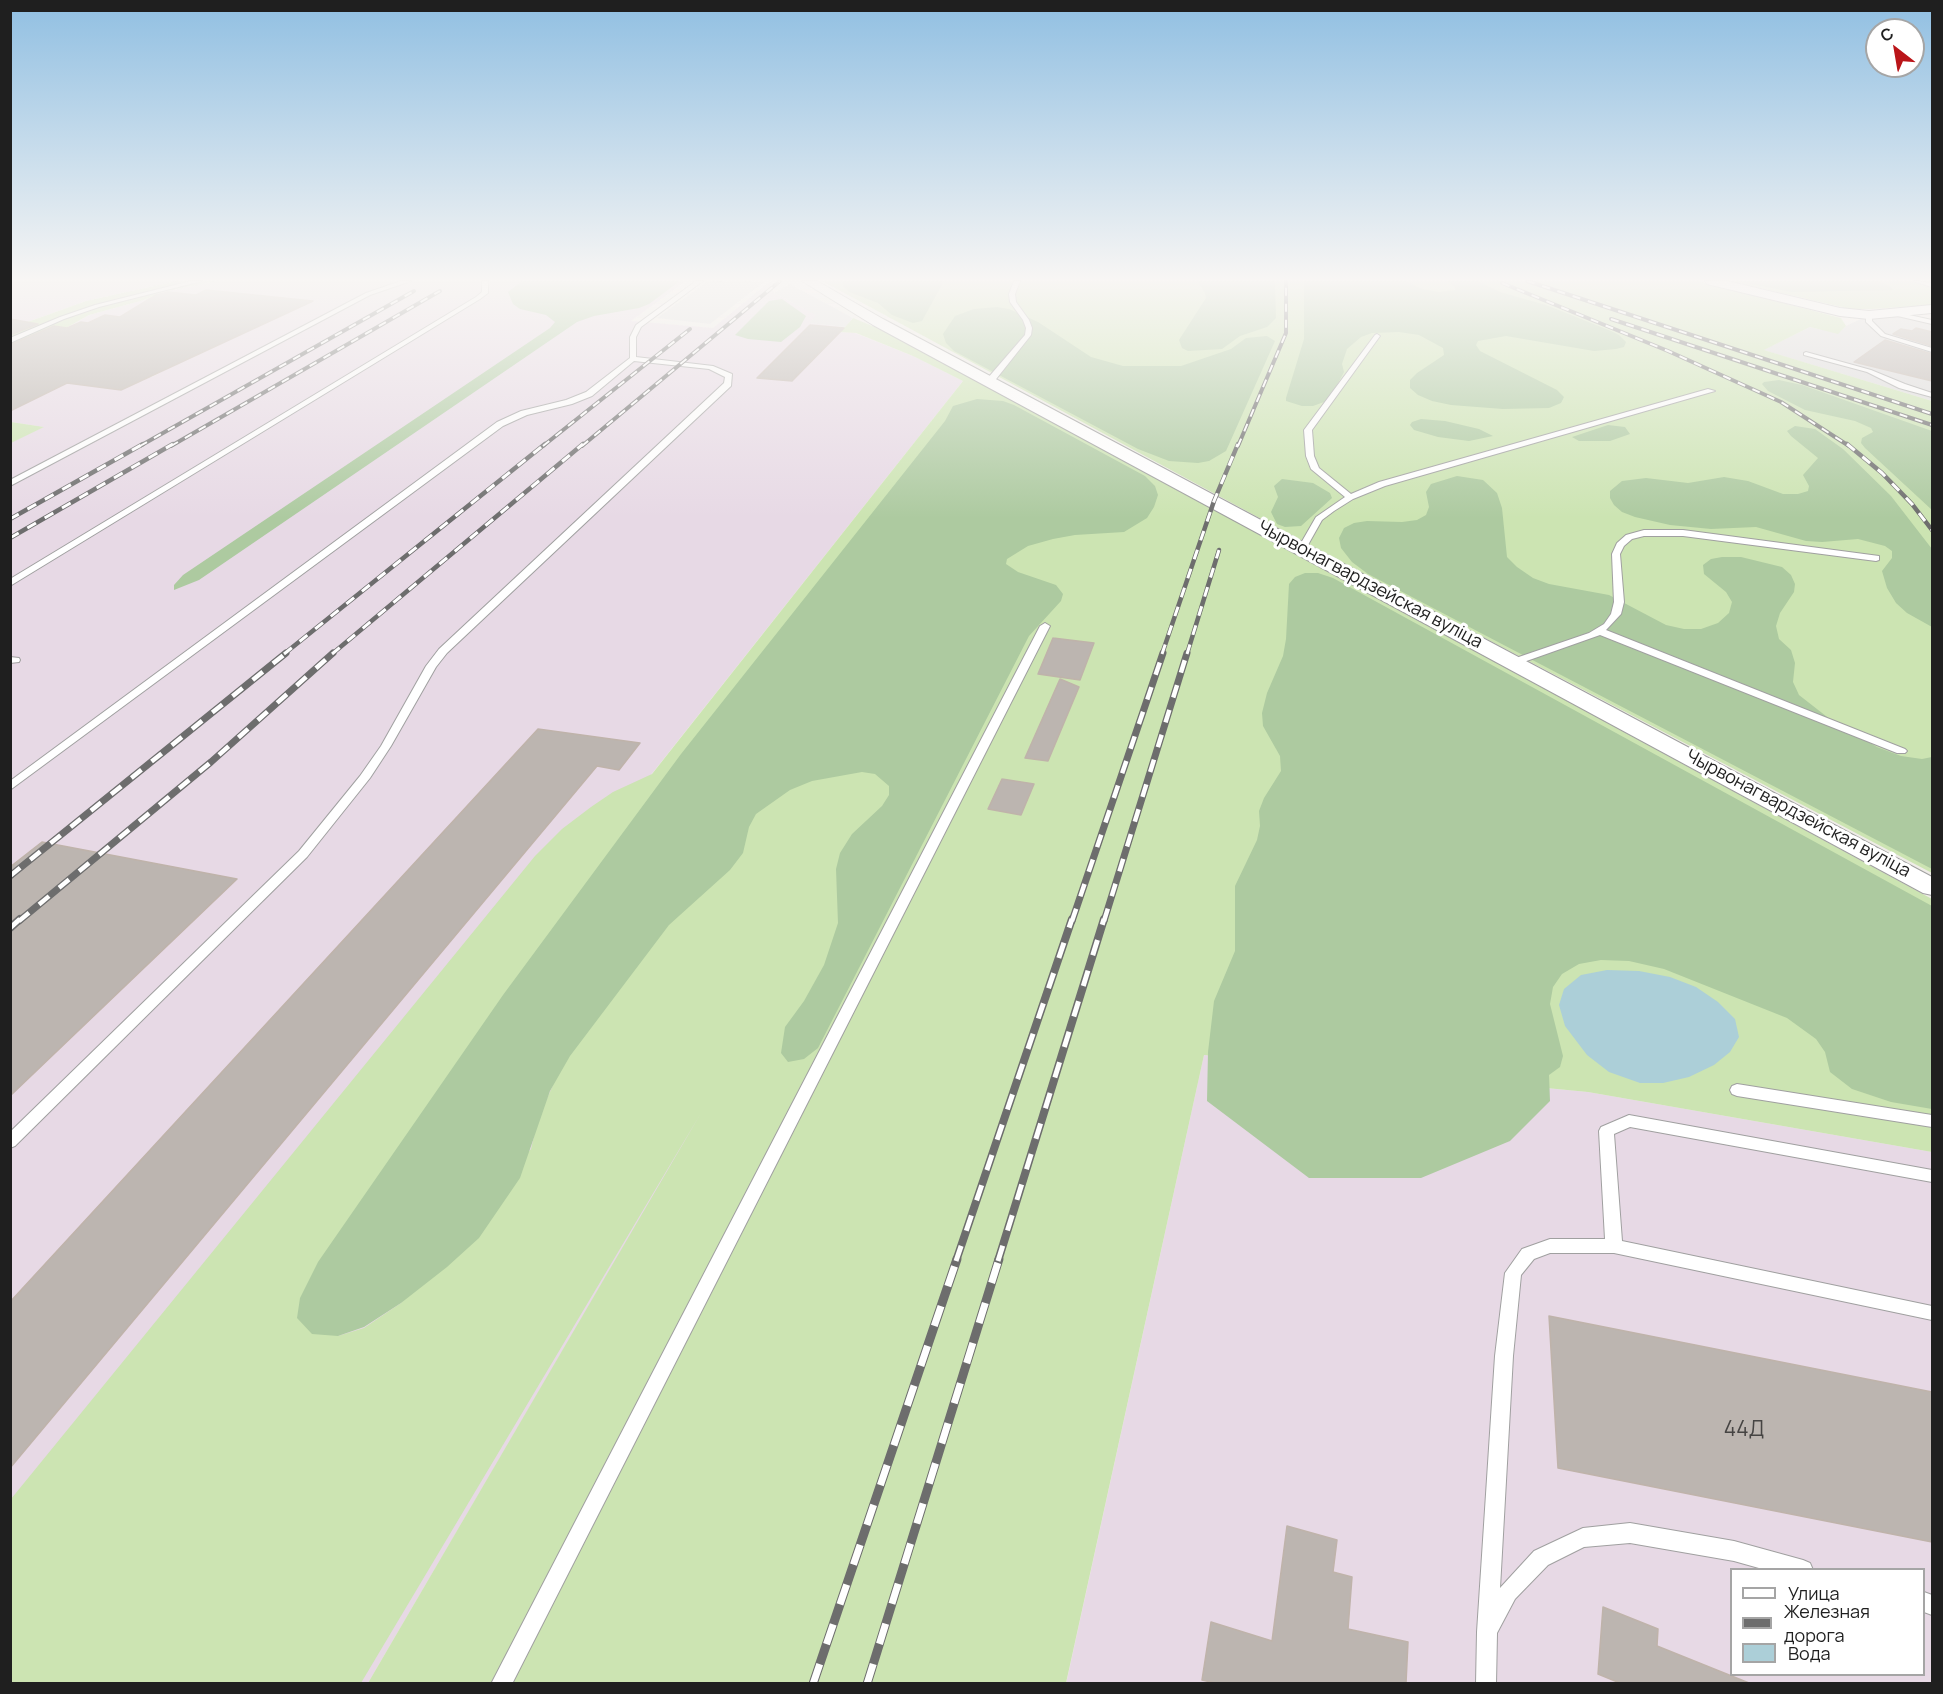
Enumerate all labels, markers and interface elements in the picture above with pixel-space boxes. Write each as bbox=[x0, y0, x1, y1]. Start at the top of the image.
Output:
north arrow bbox=[1865, 18, 1925, 78]
text: С bbox=[1876, 22, 1897, 47]
street label: Чырвонагвардзейская вуліца bbox=[1254, 516, 1486, 654]
street label: Чырвонагвардзейская вуліца bbox=[1682, 745, 1914, 883]
house number: 44Д bbox=[1724, 1417, 1764, 1443]
legend bbox=[1730, 1568, 1925, 1676]
text: Улица bbox=[1788, 1581, 1840, 1605]
text: Железная дорога bbox=[1784, 1599, 1870, 1647]
text: Вода bbox=[1788, 1641, 1830, 1665]

